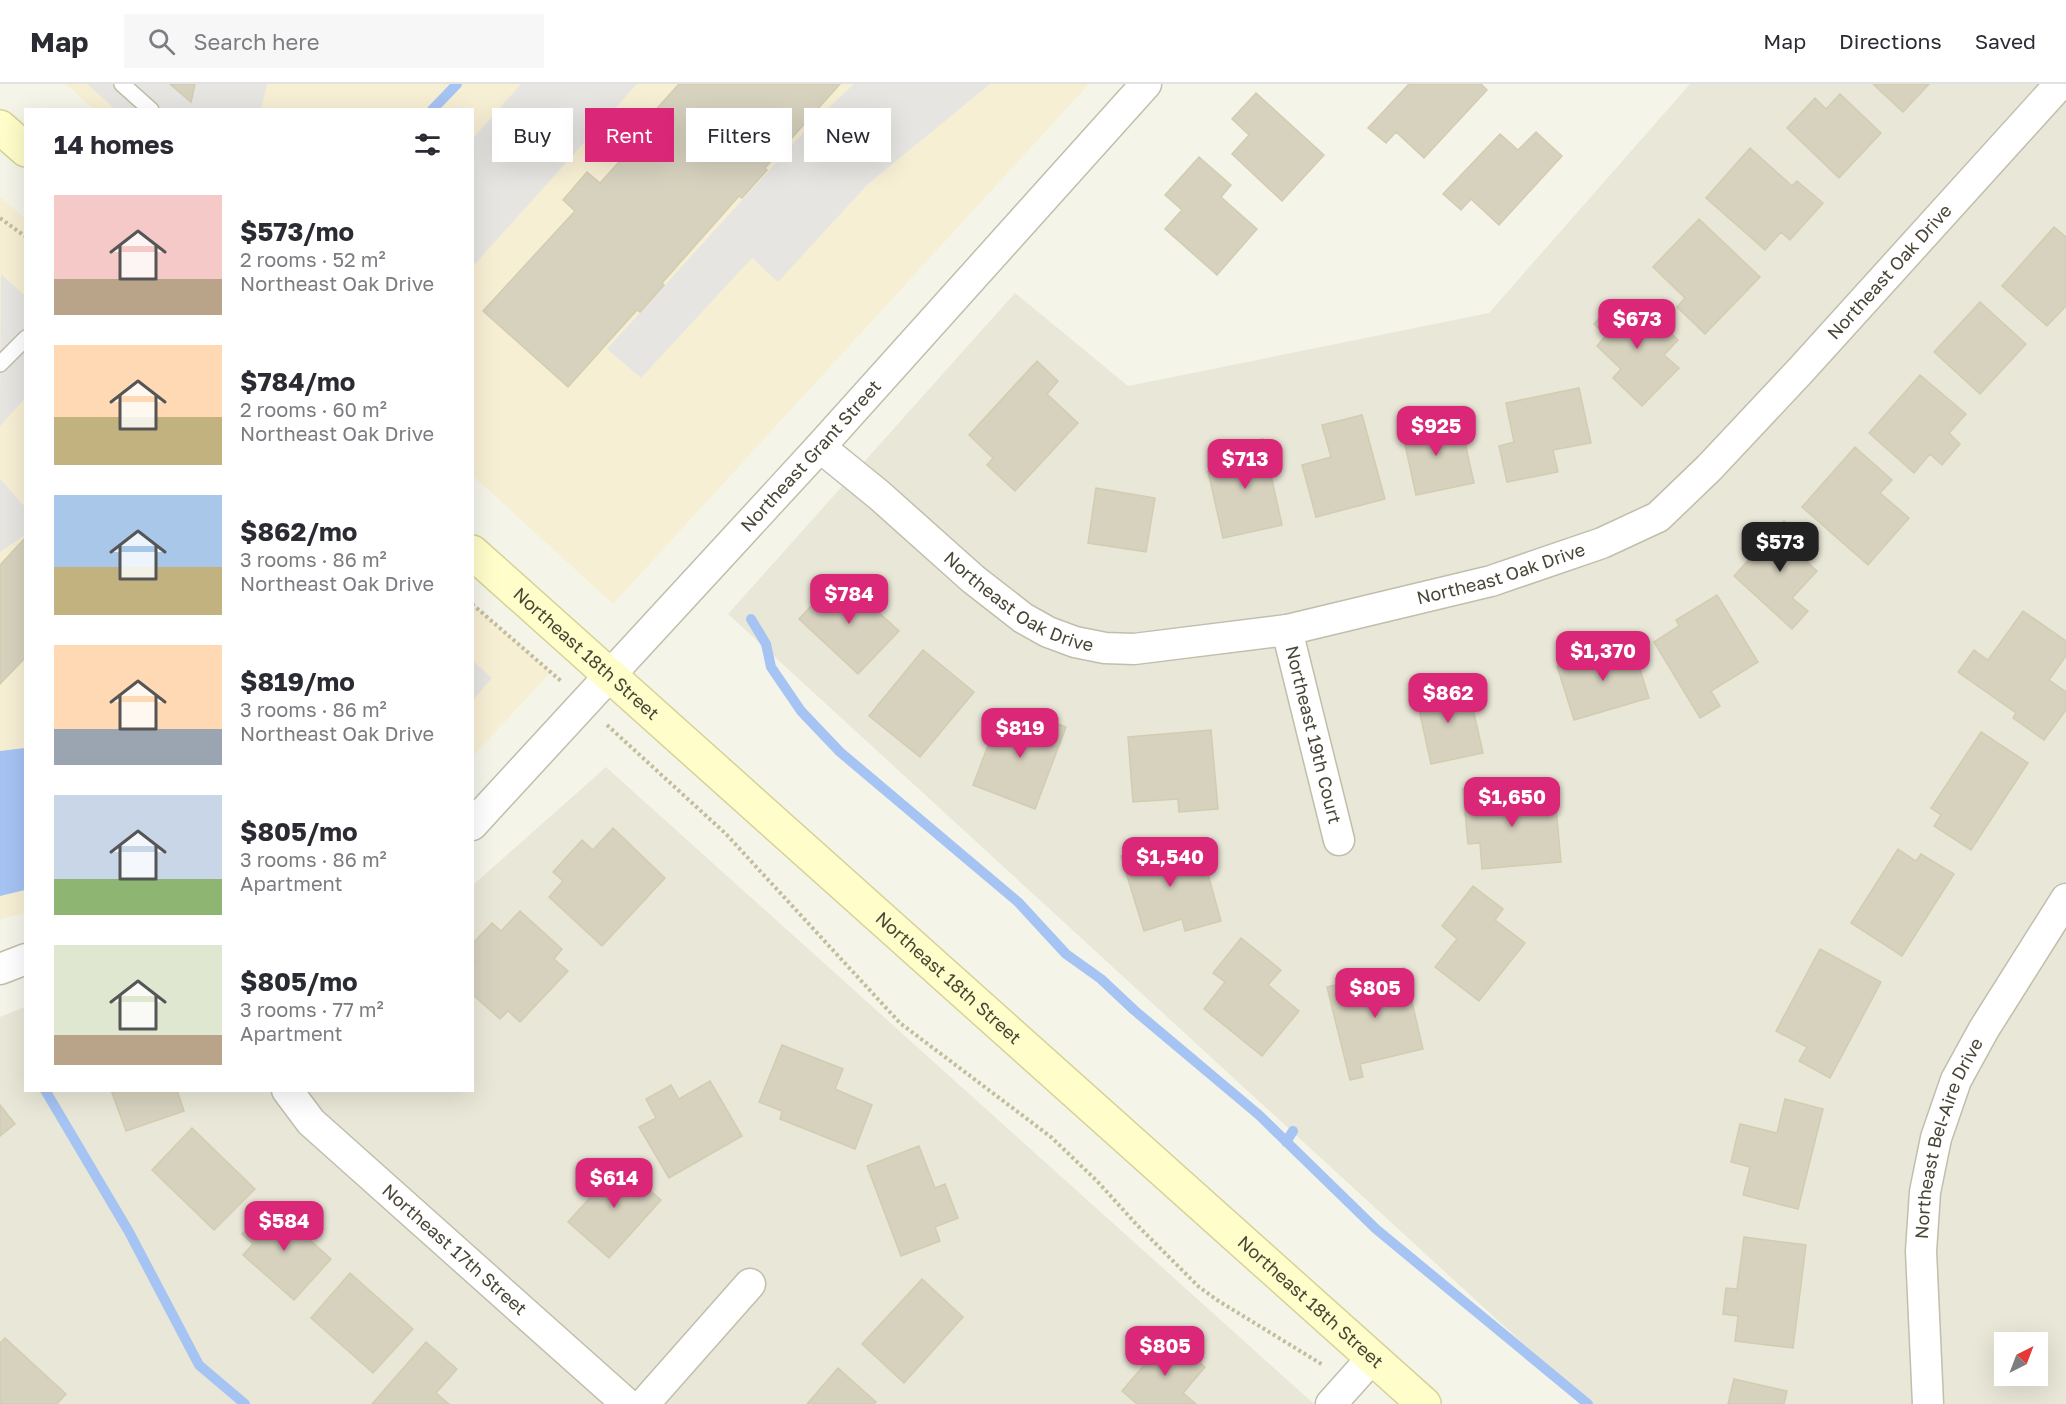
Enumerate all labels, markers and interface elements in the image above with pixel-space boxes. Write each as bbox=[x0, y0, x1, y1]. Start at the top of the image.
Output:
search box bbox=[124, 14, 544, 68]
text: Map bbox=[30, 25, 88, 58]
icon: search bbox=[145, 25, 178, 58]
text: Search here bbox=[193, 28, 319, 55]
text: Map bbox=[1763, 28, 1806, 54]
text: Directions bbox=[1839, 28, 1942, 54]
text: Saved bbox=[1975, 28, 2036, 54]
chip: Buy bbox=[492, 108, 573, 162]
chip: Rent bbox=[585, 108, 674, 162]
chip: Filters bbox=[686, 108, 792, 162]
chip: New bbox=[804, 108, 891, 162]
icon: filters bbox=[411, 128, 444, 161]
text: 14 homes bbox=[54, 129, 174, 160]
street label: Northeast Oak Drive bbox=[1822, 199, 1956, 344]
text: $573/mo bbox=[240, 216, 354, 247]
icon: home bbox=[102, 219, 174, 291]
text: 2 rooms · 52 m² bbox=[240, 247, 386, 271]
text: Northeast Oak Drive bbox=[240, 271, 434, 295]
pin: $673 bbox=[1601, 299, 1673, 350]
text: $673 bbox=[1612, 306, 1662, 330]
text: $784/mo bbox=[240, 366, 355, 397]
icon: home bbox=[102, 369, 174, 441]
street label: Northeast Grant Street bbox=[736, 375, 885, 536]
text: 2 rooms · 60 m² bbox=[240, 397, 387, 421]
pin: $925 bbox=[1400, 406, 1472, 457]
text: $925 bbox=[1411, 413, 1461, 437]
text: Northeast Oak Drive bbox=[240, 421, 434, 445]
pin: $713 bbox=[1209, 439, 1281, 490]
text: $713 bbox=[1222, 446, 1268, 470]
text: $862/mo bbox=[240, 516, 357, 547]
icon: home bbox=[102, 519, 174, 591]
pin: $573 bbox=[1744, 522, 1816, 573]
text: $573 bbox=[1756, 529, 1804, 553]
street label: Northeast Oak Drive bbox=[1414, 538, 1588, 608]
street label: Northeast Oak Drive bbox=[940, 546, 1095, 655]
text: 3 rooms · 86 m² bbox=[240, 547, 387, 571]
text: Northeast Oak Drive bbox=[240, 571, 434, 595]
pin: $784 bbox=[813, 574, 885, 625]
text: $784 bbox=[824, 581, 874, 605]
street label: Northeast 18th Street bbox=[509, 582, 664, 724]
pin: $1,370 bbox=[1554, 631, 1652, 682]
text: $1,370 bbox=[1570, 638, 1636, 662]
street label: Northeast 19th Court bbox=[1281, 643, 1347, 826]
text: $819/mo bbox=[240, 666, 355, 697]
icon: home bbox=[102, 669, 174, 741]
pin: $862 bbox=[1412, 673, 1484, 724]
text: $862 bbox=[1422, 680, 1474, 704]
text: 3 rooms · 86 m² bbox=[240, 697, 387, 721]
pin: $819 bbox=[984, 708, 1056, 759]
text: $819 bbox=[995, 715, 1045, 739]
text: Northeast Oak Drive bbox=[240, 721, 434, 745]
pin: $1,650 bbox=[1463, 777, 1561, 828]
text: $1,650 bbox=[1478, 784, 1546, 808]
text: $805/mo bbox=[240, 816, 358, 847]
icon: home bbox=[102, 819, 174, 891]
pin: $1,540 bbox=[1121, 837, 1219, 888]
text: $1,540 bbox=[1136, 844, 1204, 868]
text: 3 rooms · 86 m² bbox=[240, 847, 387, 871]
text: Apartment bbox=[240, 871, 343, 895]
street label: Northeast 18th Street bbox=[871, 907, 1026, 1048]
text: $805/mo bbox=[240, 966, 358, 997]
pin: $805 bbox=[1339, 968, 1411, 1019]
icon: home bbox=[102, 969, 174, 1041]
text: $805 bbox=[1349, 975, 1401, 999]
text: 3 rooms · 77 m² bbox=[240, 997, 384, 1021]
text: Apartment bbox=[240, 1021, 343, 1045]
street label: Northeast Bel-Aire Drive bbox=[1910, 1034, 1987, 1240]
pin: $614 bbox=[578, 1158, 650, 1209]
text: $614 bbox=[590, 1165, 638, 1189]
street label: Northeast 17th Street bbox=[378, 1179, 532, 1319]
pin: $584 bbox=[248, 1201, 320, 1252]
text: $584 bbox=[259, 1208, 309, 1232]
street label: Northeast 18th Street bbox=[1234, 1231, 1388, 1372]
pin: $805 bbox=[1129, 1326, 1201, 1377]
north arrow bbox=[1994, 1332, 2048, 1386]
map controls bbox=[1994, 1332, 2048, 1386]
text: $805 bbox=[1139, 1333, 1191, 1357]

